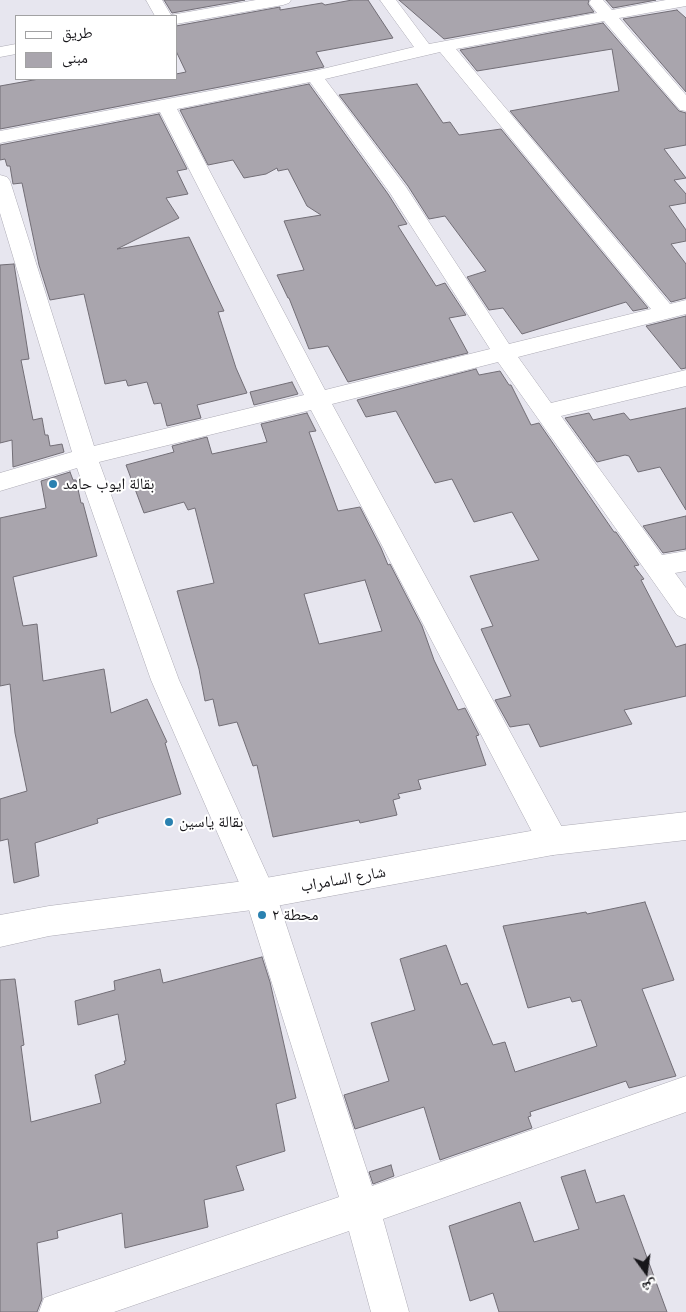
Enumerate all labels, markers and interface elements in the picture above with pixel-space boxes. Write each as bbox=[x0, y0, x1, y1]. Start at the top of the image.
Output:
legend bbox=[15, 15, 178, 80]
text: طريق bbox=[62, 23, 93, 41]
text: مبنى bbox=[62, 48, 88, 66]
place label: بقالة ايوب حامد bbox=[63, 474, 155, 494]
marker: بقالة ايوب حامد bbox=[47, 478, 59, 490]
place label: بقالة ياسين bbox=[179, 812, 243, 832]
marker: بقالة ياسين bbox=[163, 816, 175, 828]
street label: شارع السامراب bbox=[299, 862, 387, 896]
place label: محطة ٢ bbox=[272, 905, 318, 925]
marker: محطة ٢ bbox=[256, 909, 268, 921]
north arrow bbox=[621, 1247, 671, 1297]
text: ش bbox=[640, 1277, 659, 1297]

